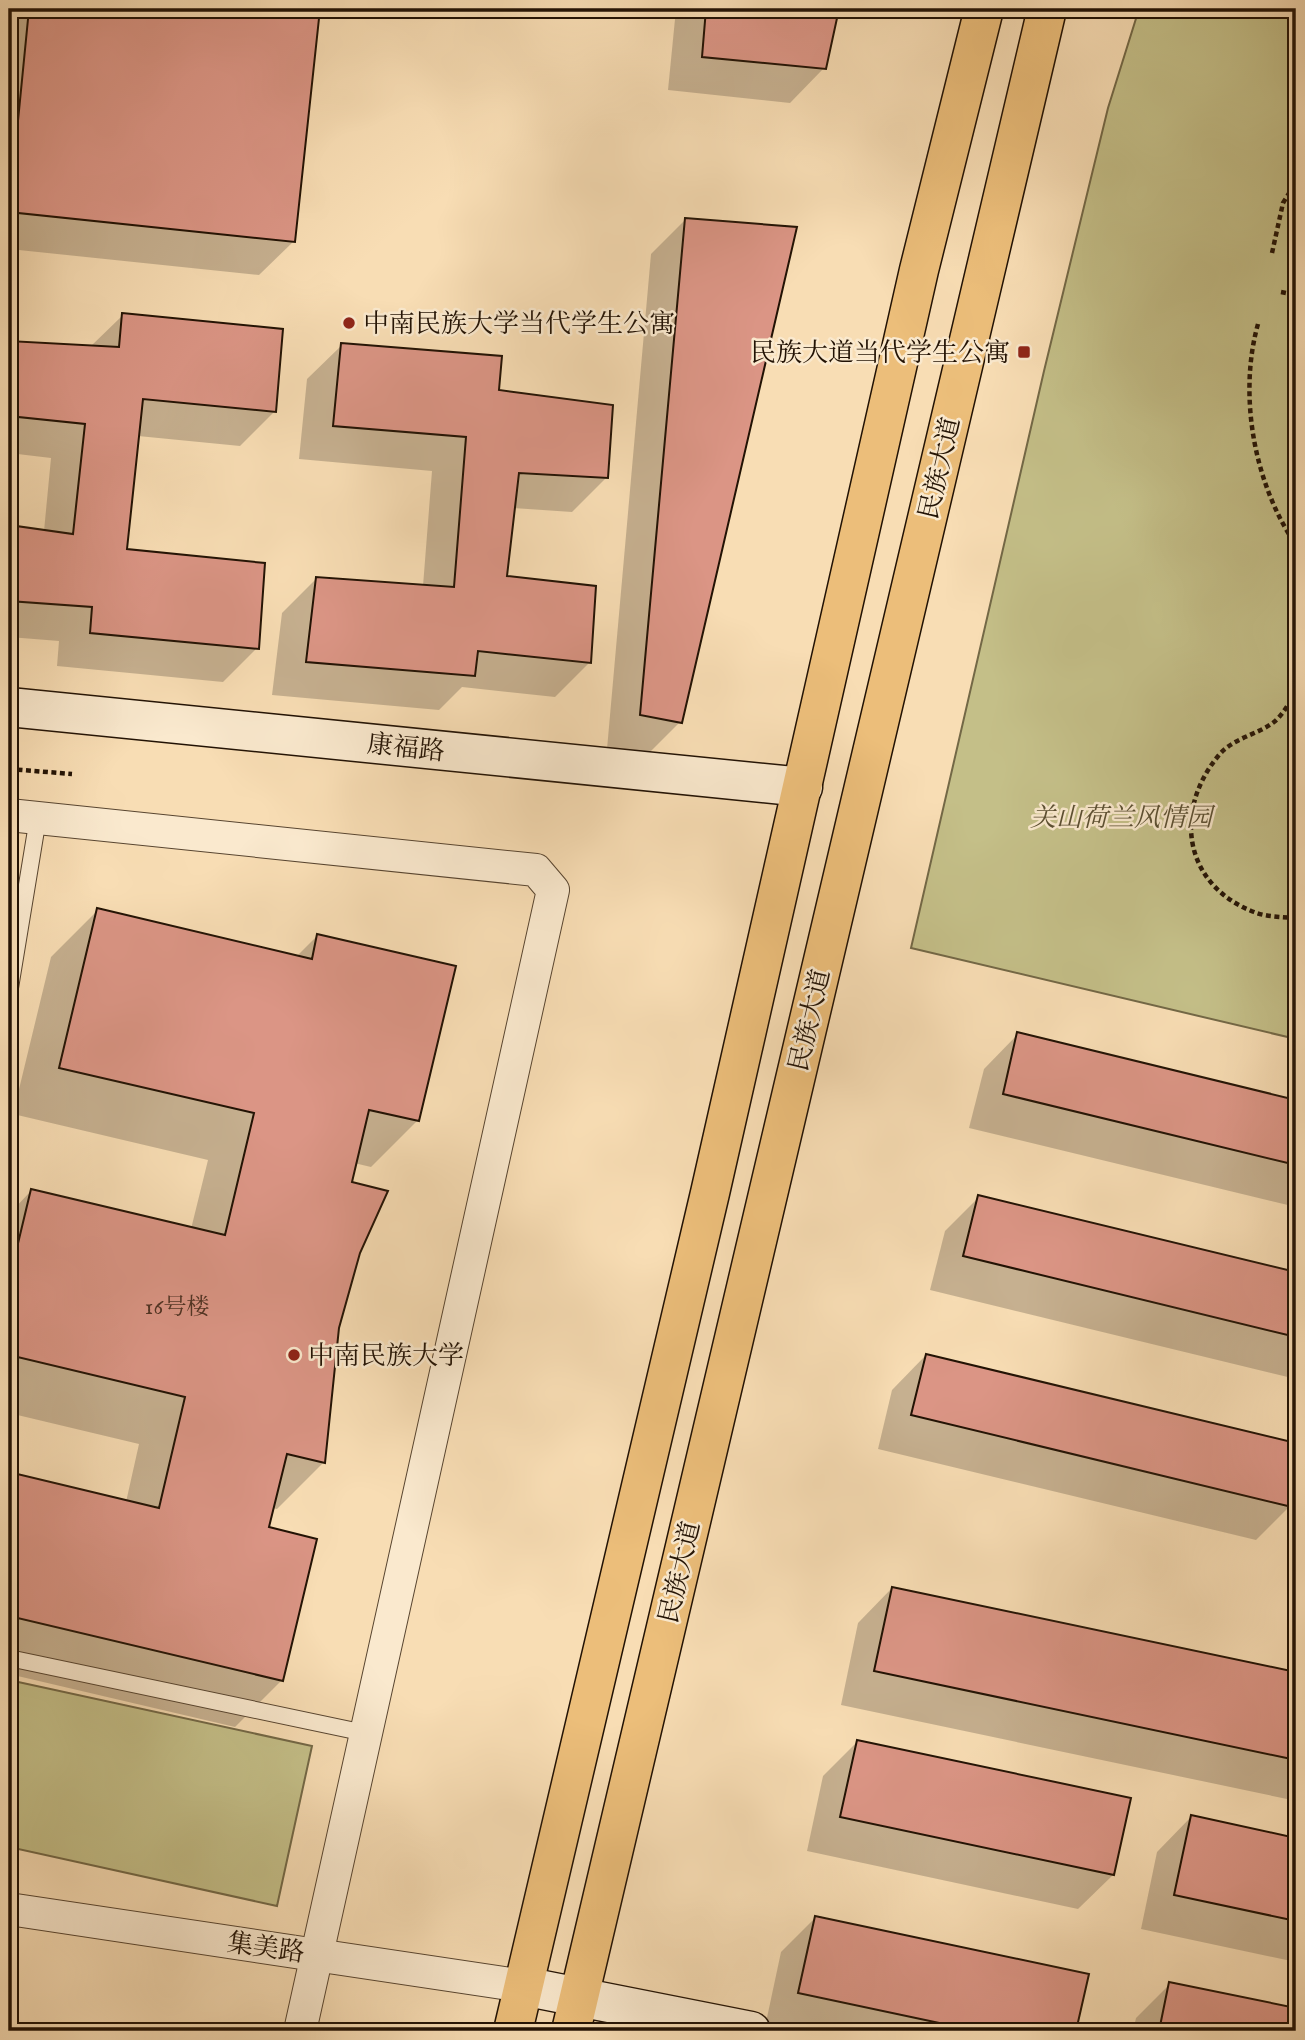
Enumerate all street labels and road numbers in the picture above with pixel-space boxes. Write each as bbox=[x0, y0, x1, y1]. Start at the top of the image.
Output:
street label: 民族大道 bbox=[913, 414, 968, 523]
street label: 康福路 bbox=[365, 728, 446, 769]
street label: 民族大道 bbox=[783, 966, 838, 1075]
street label: 民族大道 bbox=[653, 1518, 708, 1627]
street label: 集美路 bbox=[225, 1927, 307, 1970]

